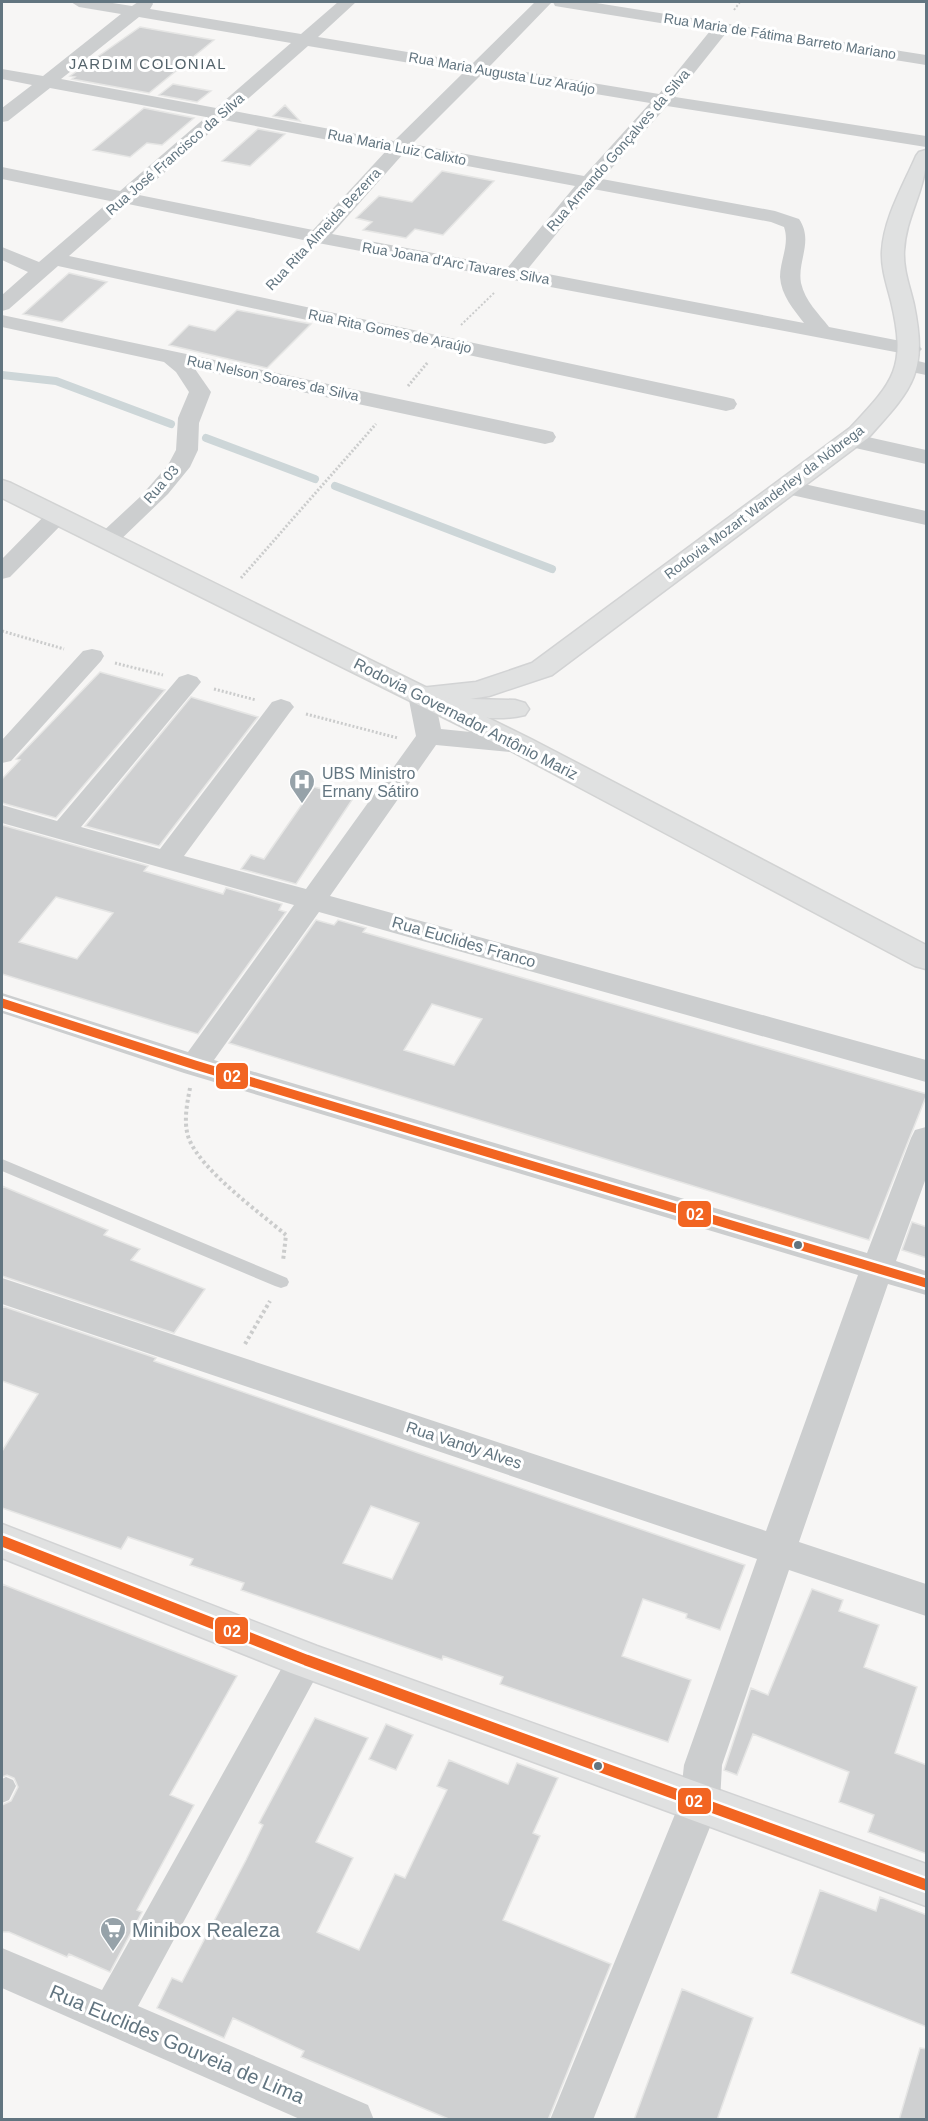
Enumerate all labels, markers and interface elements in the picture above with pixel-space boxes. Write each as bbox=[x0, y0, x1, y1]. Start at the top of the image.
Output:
street label: Rua Maria de Fátima Barreto Mariano bbox=[663, 10, 898, 62]
street label: Rua Maria Augusta Luz Araújo bbox=[407, 49, 597, 97]
district label: JARDIM COLONIAL bbox=[69, 55, 227, 72]
street label: Rua Armando Gonçalves da Silva bbox=[543, 66, 693, 234]
street label: Rua José Francisco da Silva bbox=[103, 90, 247, 218]
street label: Rua Maria Luiz Calixto bbox=[326, 126, 468, 168]
street label: Rua Rita Almeida Bezerra bbox=[262, 164, 384, 293]
street label: Rua Joana d'Arc Tavares Silva bbox=[361, 239, 551, 287]
street label: Rua Rita Gomes de Araújo bbox=[307, 306, 473, 356]
street label: Rua Nelson Soares da Silva bbox=[186, 352, 361, 404]
street label: Rodovia Mozart Wanderley da Nóbrega bbox=[661, 422, 867, 582]
street label: Rua 03 bbox=[140, 462, 182, 506]
street label: Rodovia Governador Antônio Mariz bbox=[351, 655, 581, 783]
place label: UBS Ministro Ernany Sátiro bbox=[322, 765, 419, 800]
hospital icon: UBS Ministro Ernany Sátiro bbox=[287, 767, 317, 805]
street label: Rua Euclides Franco bbox=[390, 913, 538, 971]
line badge: 02 bbox=[215, 1062, 249, 1090]
text: 02 bbox=[223, 1068, 241, 1085]
line badge: 02 bbox=[677, 1200, 712, 1228]
text: 02 bbox=[686, 1206, 704, 1223]
unlabelled marker bbox=[792, 1239, 804, 1251]
street label: Rua Vandy Alves bbox=[404, 1418, 524, 1472]
line badge: 02 bbox=[214, 1616, 249, 1645]
text: 02 bbox=[223, 1623, 241, 1640]
unlabelled marker bbox=[592, 1760, 604, 1772]
line badge: 02 bbox=[677, 1787, 712, 1815]
text: 02 bbox=[685, 1793, 703, 1810]
supermarket icon: Minibox Realeza bbox=[98, 1915, 128, 1953]
place label: Minibox Realeza bbox=[132, 1919, 281, 1941]
street label: Rua Euclides Gouveia de Lima bbox=[46, 1980, 308, 2108]

